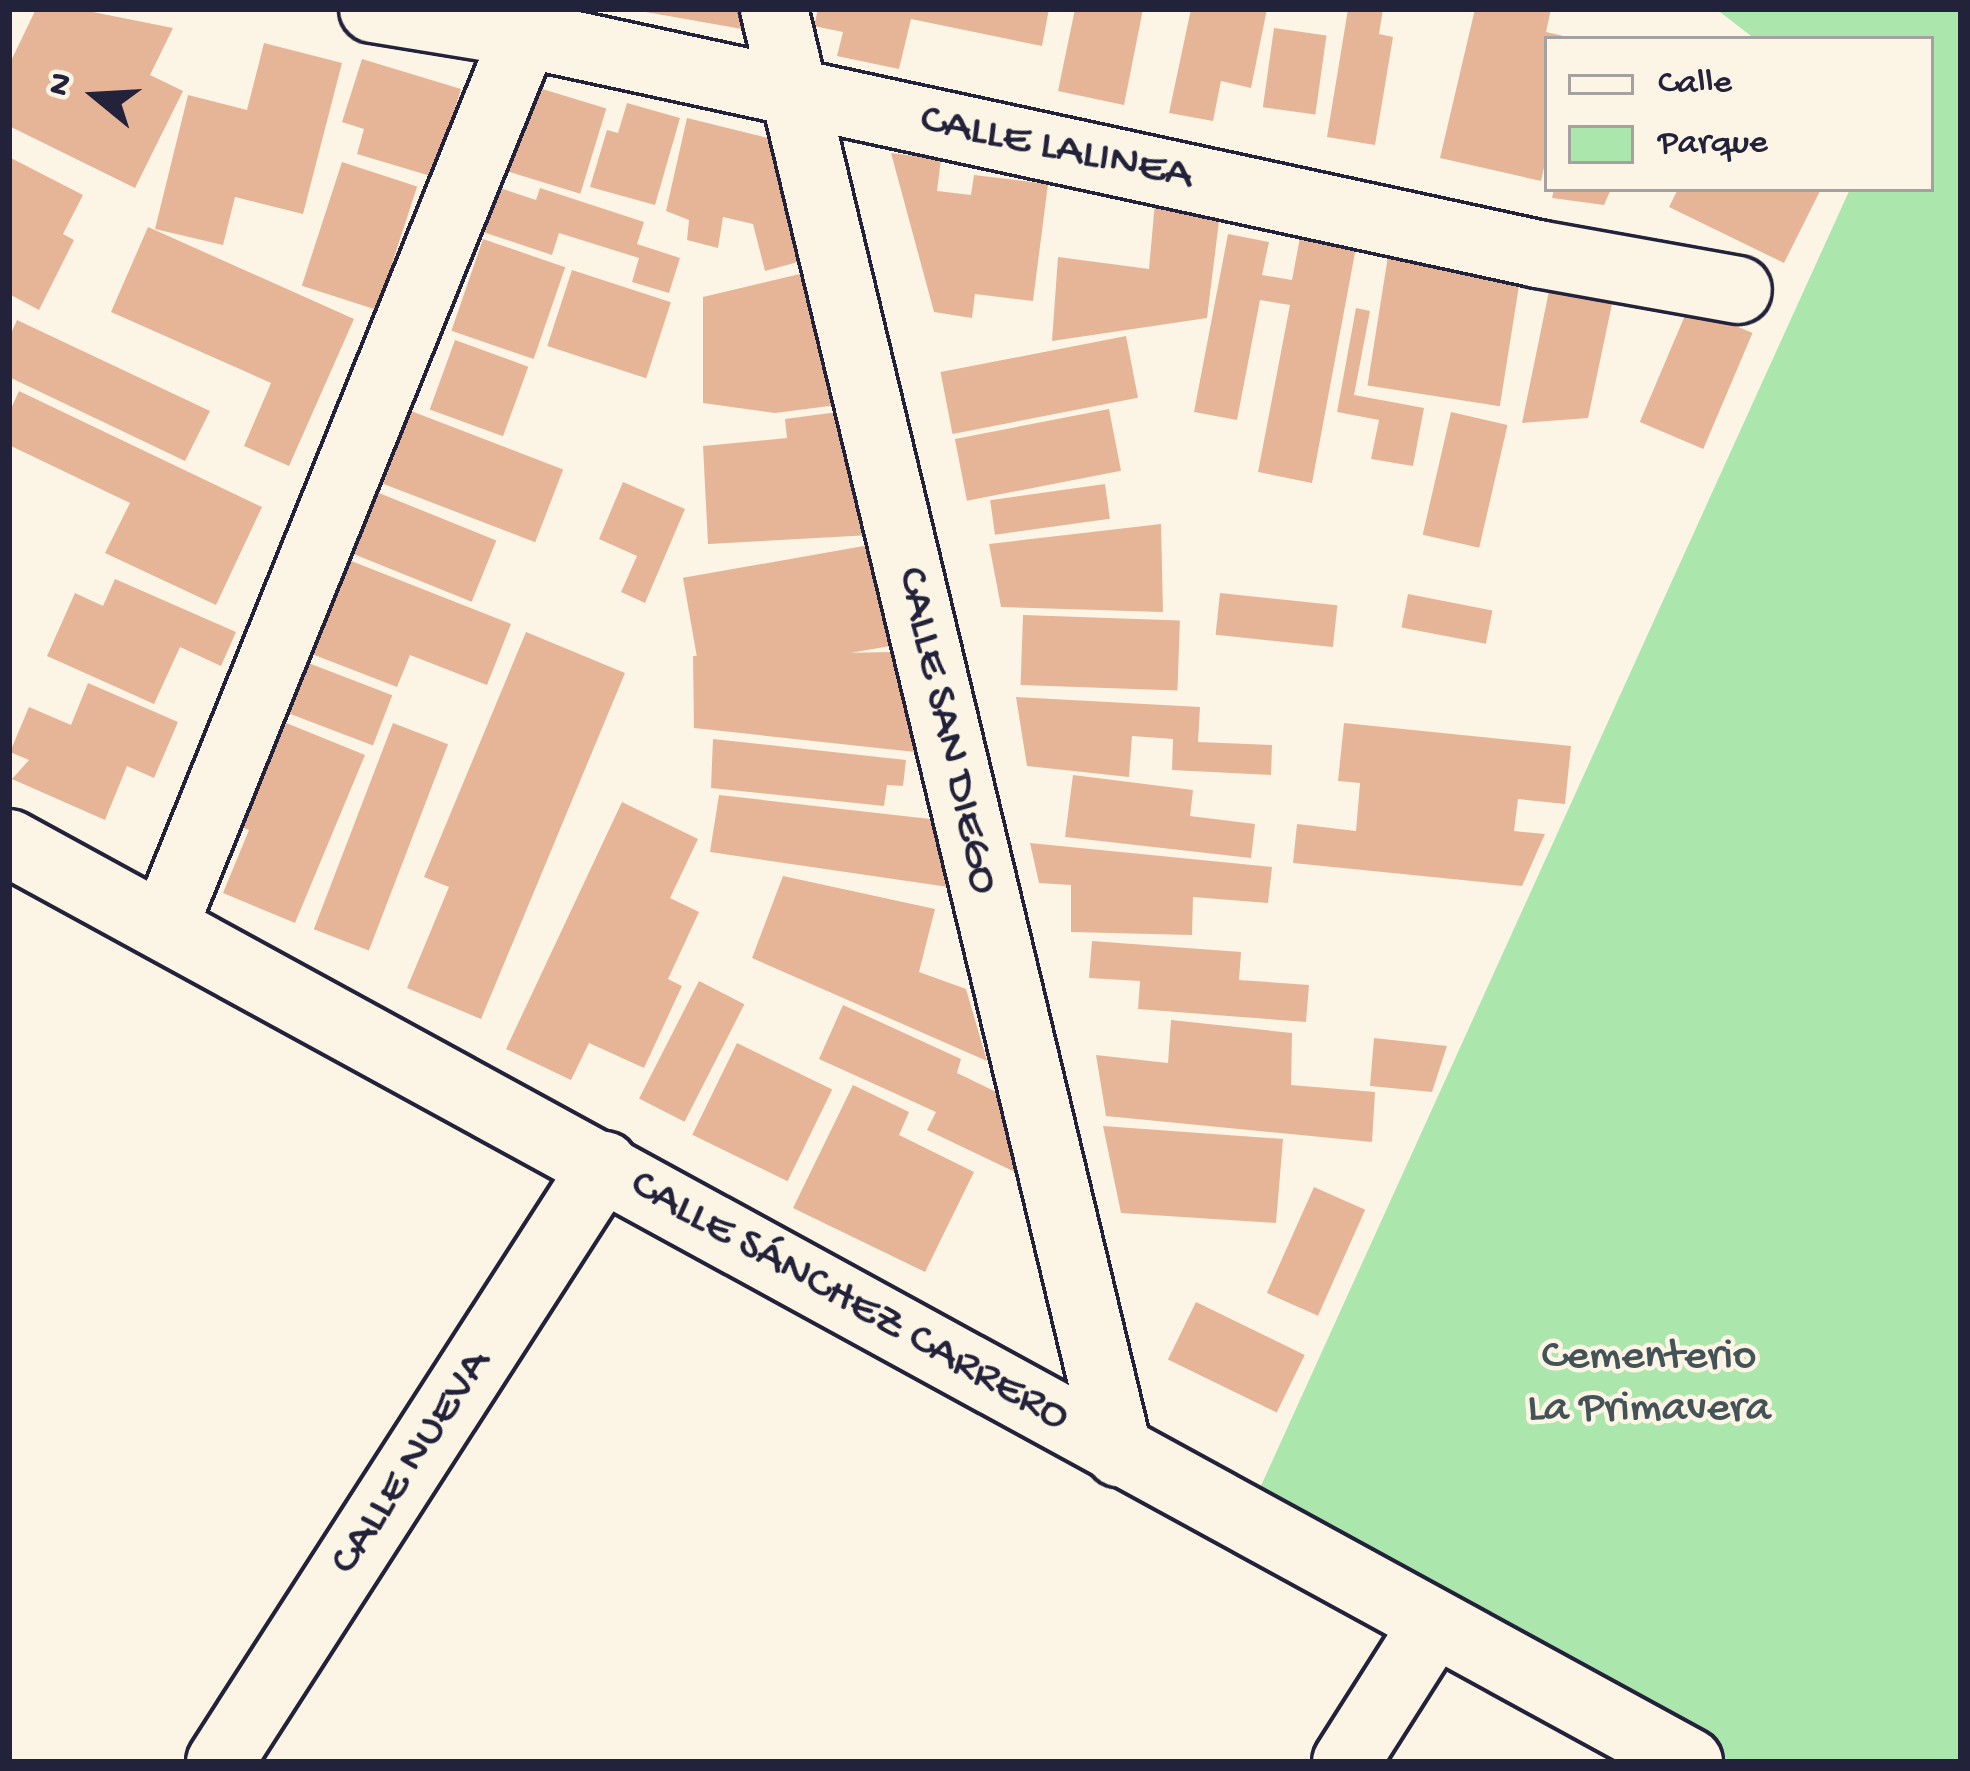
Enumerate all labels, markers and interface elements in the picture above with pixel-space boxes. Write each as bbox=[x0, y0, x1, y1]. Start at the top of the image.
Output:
north arrow bbox=[36, 36, 156, 156]
legend bbox=[1544, 36, 1934, 192]
text: Calle bbox=[1658, 63, 1732, 106]
text: N bbox=[40, 69, 83, 101]
street label: CALLE LALINEA bbox=[915, 94, 1197, 204]
text: Parque bbox=[1658, 123, 1768, 166]
street label: CALLE SAN DIEGO bbox=[882, 562, 1010, 900]
street label: CALLE SÁNCHEZ CARRERO bbox=[620, 1159, 1078, 1445]
park label: Cementerio La Primavera bbox=[1527, 1331, 1771, 1437]
street label: CALLE NUEVA bbox=[319, 1340, 505, 1586]

